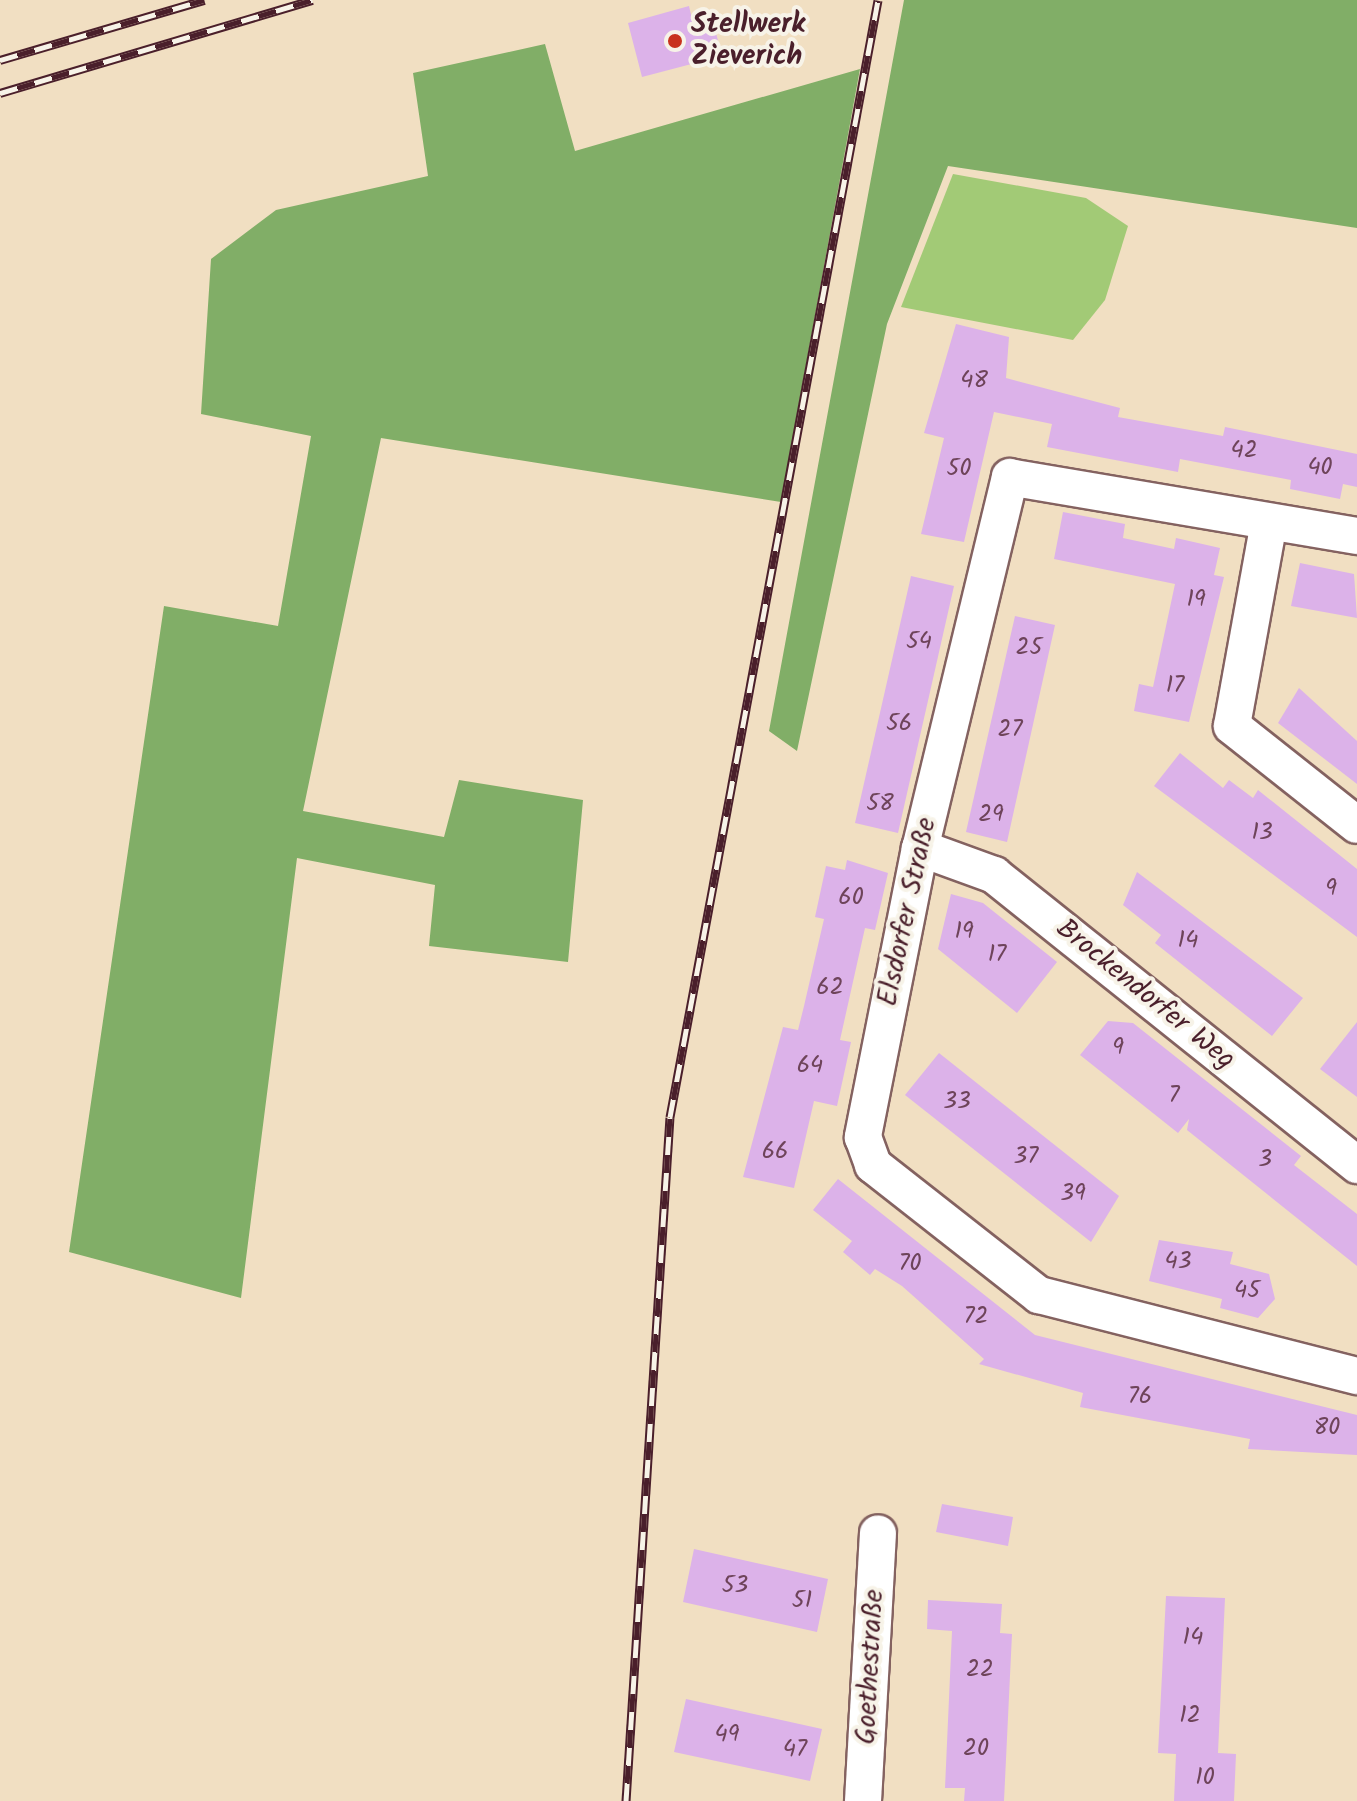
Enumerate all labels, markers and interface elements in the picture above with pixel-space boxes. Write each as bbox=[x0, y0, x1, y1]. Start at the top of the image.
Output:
place label: Stellwerk Zieverich bbox=[691, 8, 805, 74]
marker: Stellwerk Zieverich bbox=[666, 32, 684, 50]
house number: 48 bbox=[960, 367, 988, 395]
house number: 42 bbox=[1230, 437, 1258, 465]
house number: 40 bbox=[1307, 454, 1333, 482]
house number: 50 bbox=[947, 455, 971, 483]
house number: 19 bbox=[1186, 586, 1206, 614]
house number: 54 bbox=[906, 628, 932, 656]
house number: 25 bbox=[1016, 634, 1042, 662]
house number: 17 bbox=[1166, 672, 1184, 700]
house number: 56 bbox=[886, 710, 912, 738]
house number: 27 bbox=[997, 716, 1023, 744]
house number: 58 bbox=[866, 790, 894, 818]
house number: 29 bbox=[978, 801, 1004, 829]
street label: Elsdorfer Straße bbox=[872, 815, 944, 1009]
house number: 13 bbox=[1251, 819, 1273, 847]
house number: 9 bbox=[1325, 875, 1337, 903]
house number: 60 bbox=[838, 884, 864, 912]
street label: Brockendorfer Weg bbox=[1049, 913, 1241, 1077]
house number: 19 bbox=[954, 918, 974, 946]
house number: 14 bbox=[1178, 927, 1198, 955]
house number: 17 bbox=[988, 941, 1006, 969]
house number: 62 bbox=[816, 974, 844, 1002]
house number: 9 bbox=[1112, 1034, 1124, 1062]
house number: 64 bbox=[797, 1052, 823, 1080]
house number: 7 bbox=[1168, 1082, 1180, 1110]
house number: 33 bbox=[943, 1088, 971, 1116]
house number: 66 bbox=[762, 1138, 788, 1166]
house number: 37 bbox=[1014, 1143, 1038, 1171]
house number: 3 bbox=[1258, 1146, 1272, 1174]
house number: 39 bbox=[1060, 1180, 1086, 1208]
house number: 43 bbox=[1165, 1248, 1191, 1276]
house number: 70 bbox=[898, 1250, 922, 1278]
house number: 45 bbox=[1234, 1277, 1260, 1305]
house number: 72 bbox=[963, 1303, 989, 1331]
house number: 76 bbox=[1128, 1383, 1152, 1411]
house number: 80 bbox=[1314, 1414, 1340, 1442]
house number: 53 bbox=[722, 1572, 748, 1600]
house number: 51 bbox=[792, 1587, 812, 1615]
street label: Goethestraße bbox=[850, 1589, 892, 1745]
house number: 14 bbox=[1183, 1624, 1203, 1652]
house number: 22 bbox=[966, 1656, 994, 1684]
house number: 12 bbox=[1179, 1702, 1201, 1730]
house number: 49 bbox=[715, 1721, 739, 1749]
house number: 20 bbox=[963, 1735, 989, 1763]
house number: 47 bbox=[783, 1736, 807, 1764]
house number: 10 bbox=[1195, 1764, 1215, 1792]

